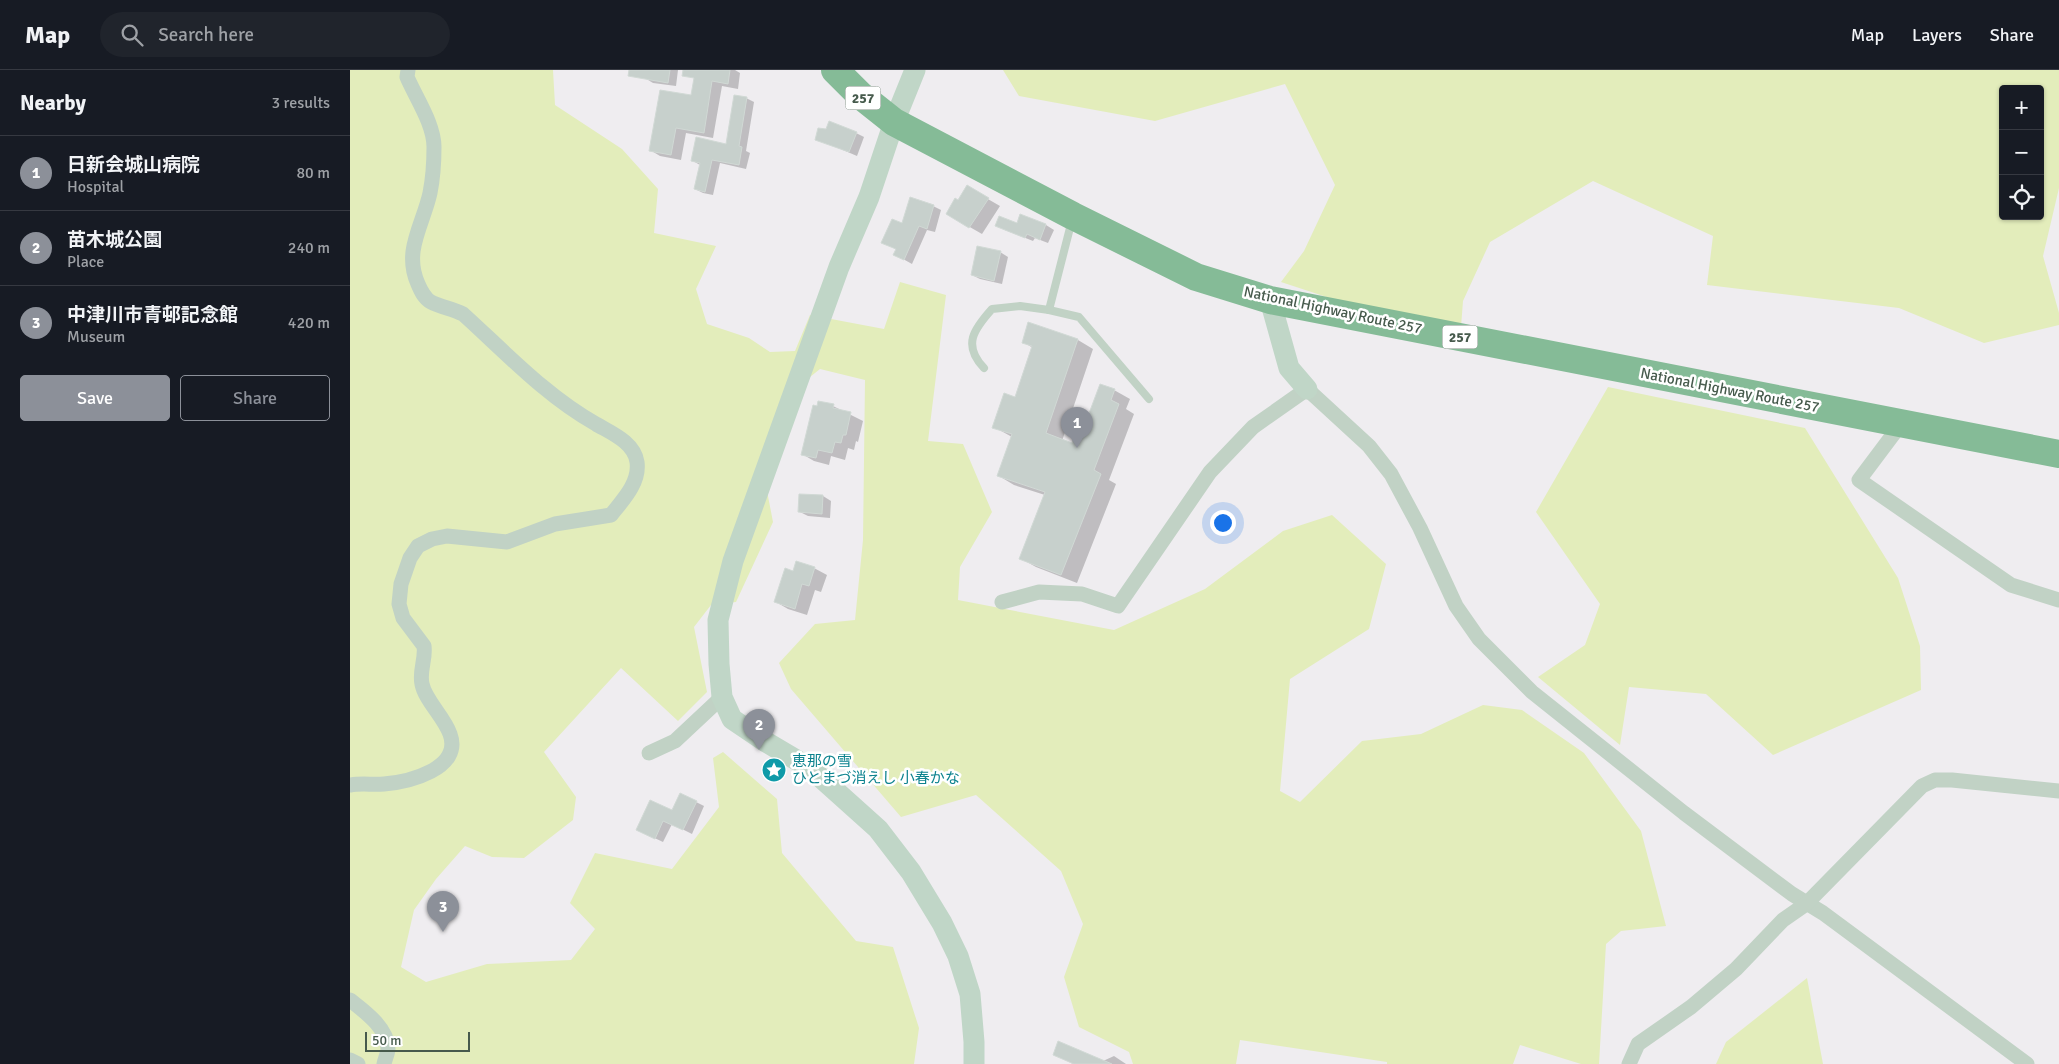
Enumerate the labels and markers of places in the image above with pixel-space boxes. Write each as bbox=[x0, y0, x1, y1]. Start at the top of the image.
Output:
pin: 1 bbox=[1061, 407, 1093, 448]
pin: 2 bbox=[743, 709, 775, 750]
place label: 恵那の雪 ひとまづ消えし 小春かな bbox=[792, 752, 960, 787]
place icon: 恵那の雪 ひとまづ消えし 小春かな bbox=[761, 757, 787, 783]
pin: 3 bbox=[427, 891, 459, 932]

